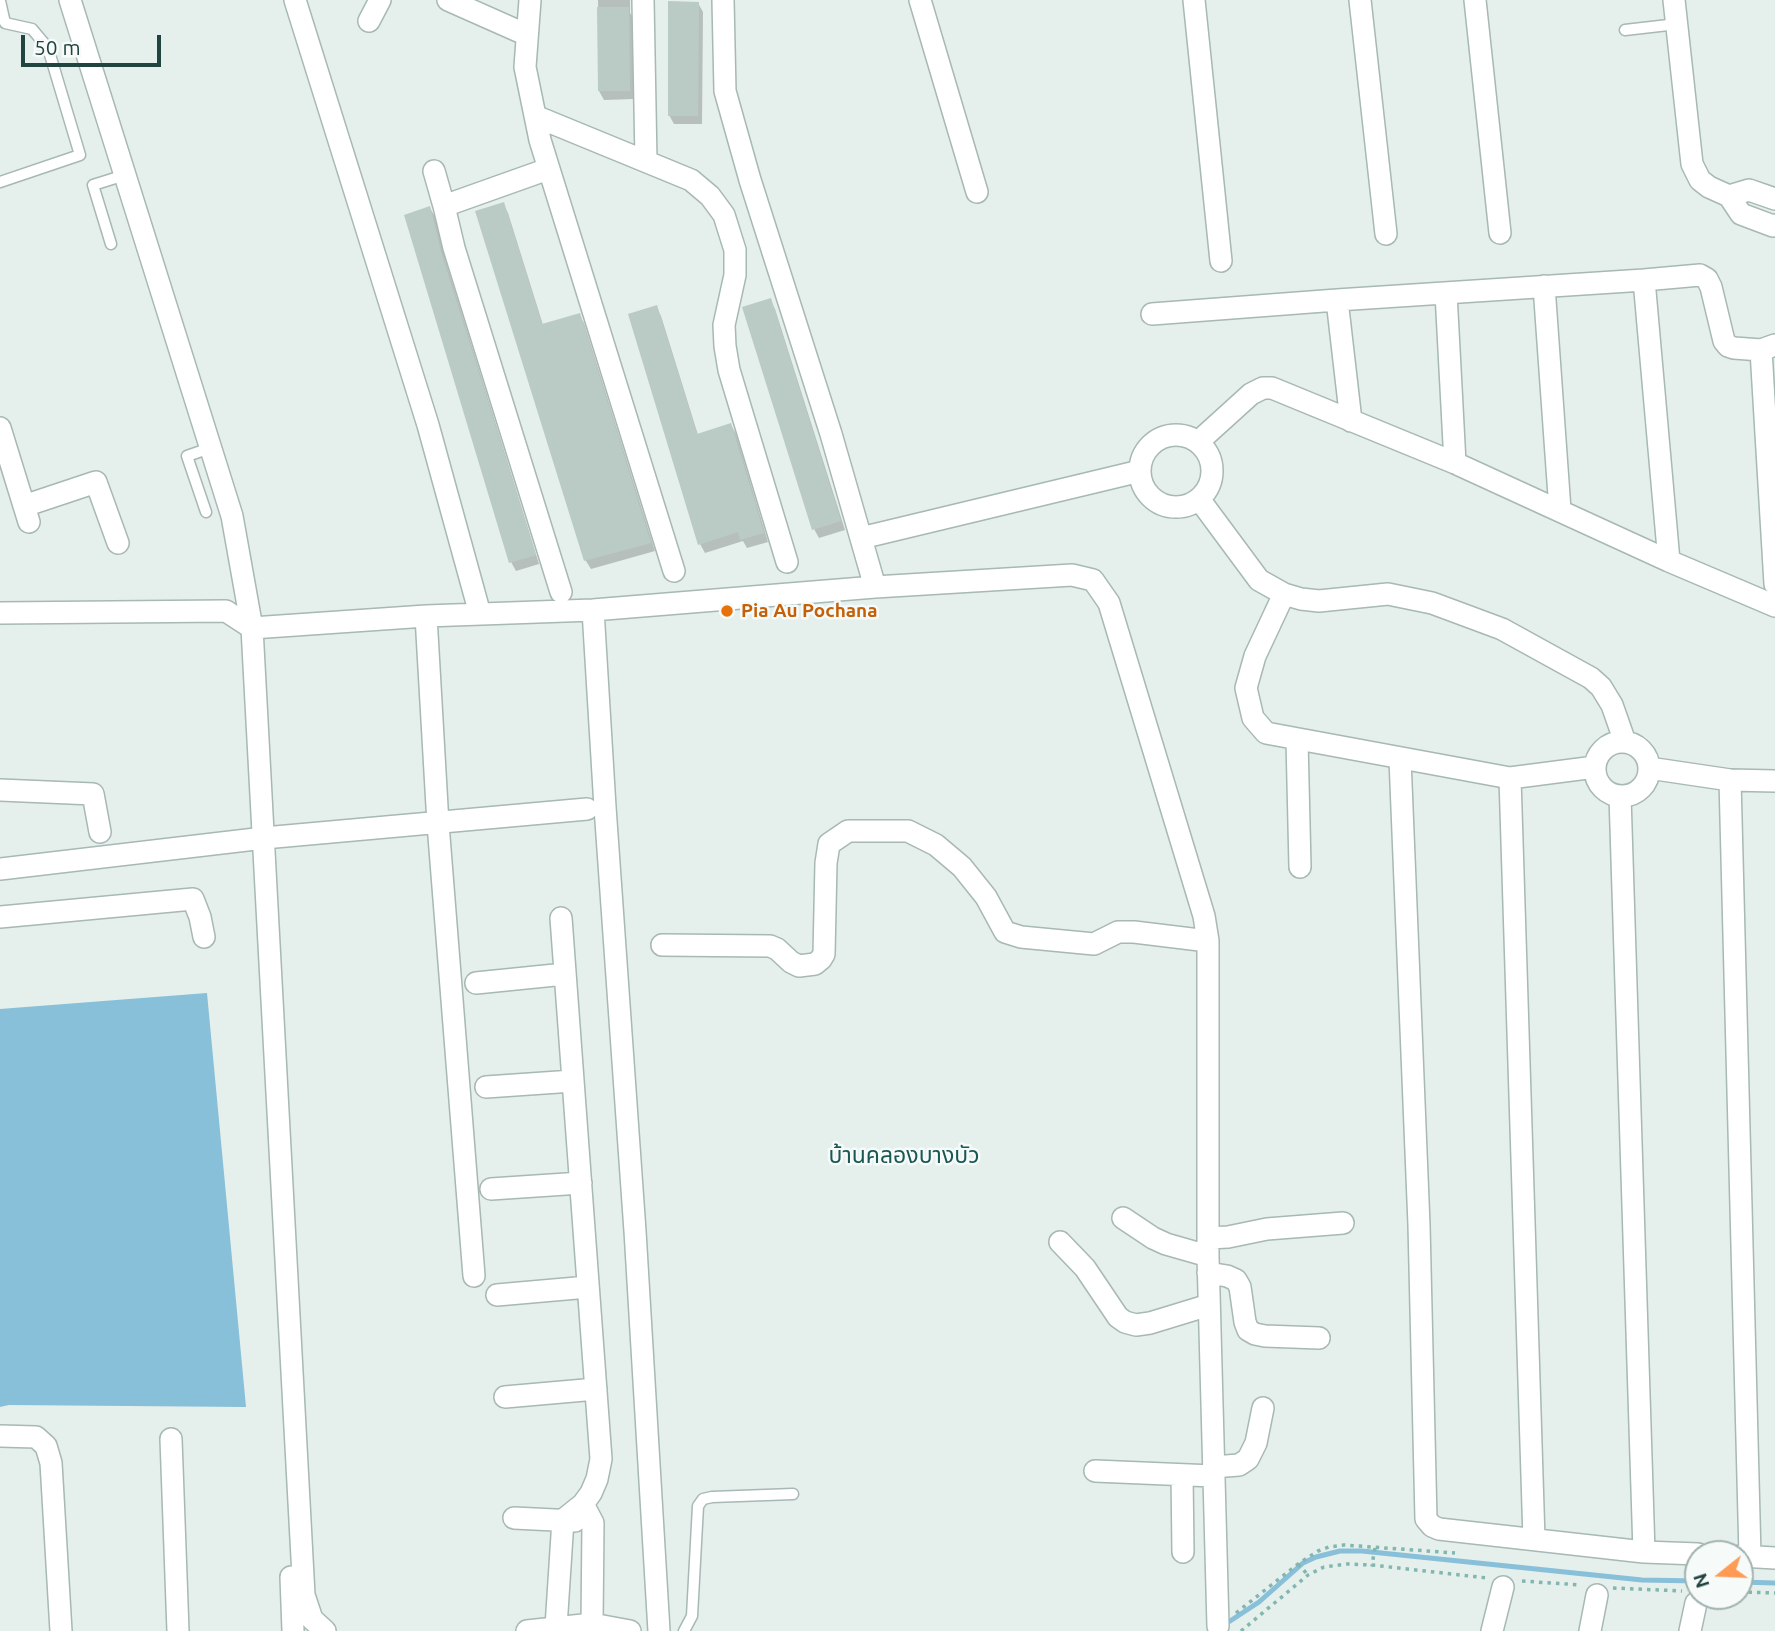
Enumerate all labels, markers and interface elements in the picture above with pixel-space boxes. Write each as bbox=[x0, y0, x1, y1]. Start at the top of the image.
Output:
scale bar bbox=[24, 21, 164, 65]
text: 50 m bbox=[34, 35, 81, 59]
place label: Pia Au Pochana bbox=[741, 600, 877, 622]
marker: Pia Au Pochana bbox=[719, 603, 735, 619]
district label: บ้านคลองบางบัว bbox=[829, 1141, 979, 1169]
north arrow bbox=[1684, 1540, 1754, 1610]
text: N bbox=[1688, 1571, 1714, 1591]

